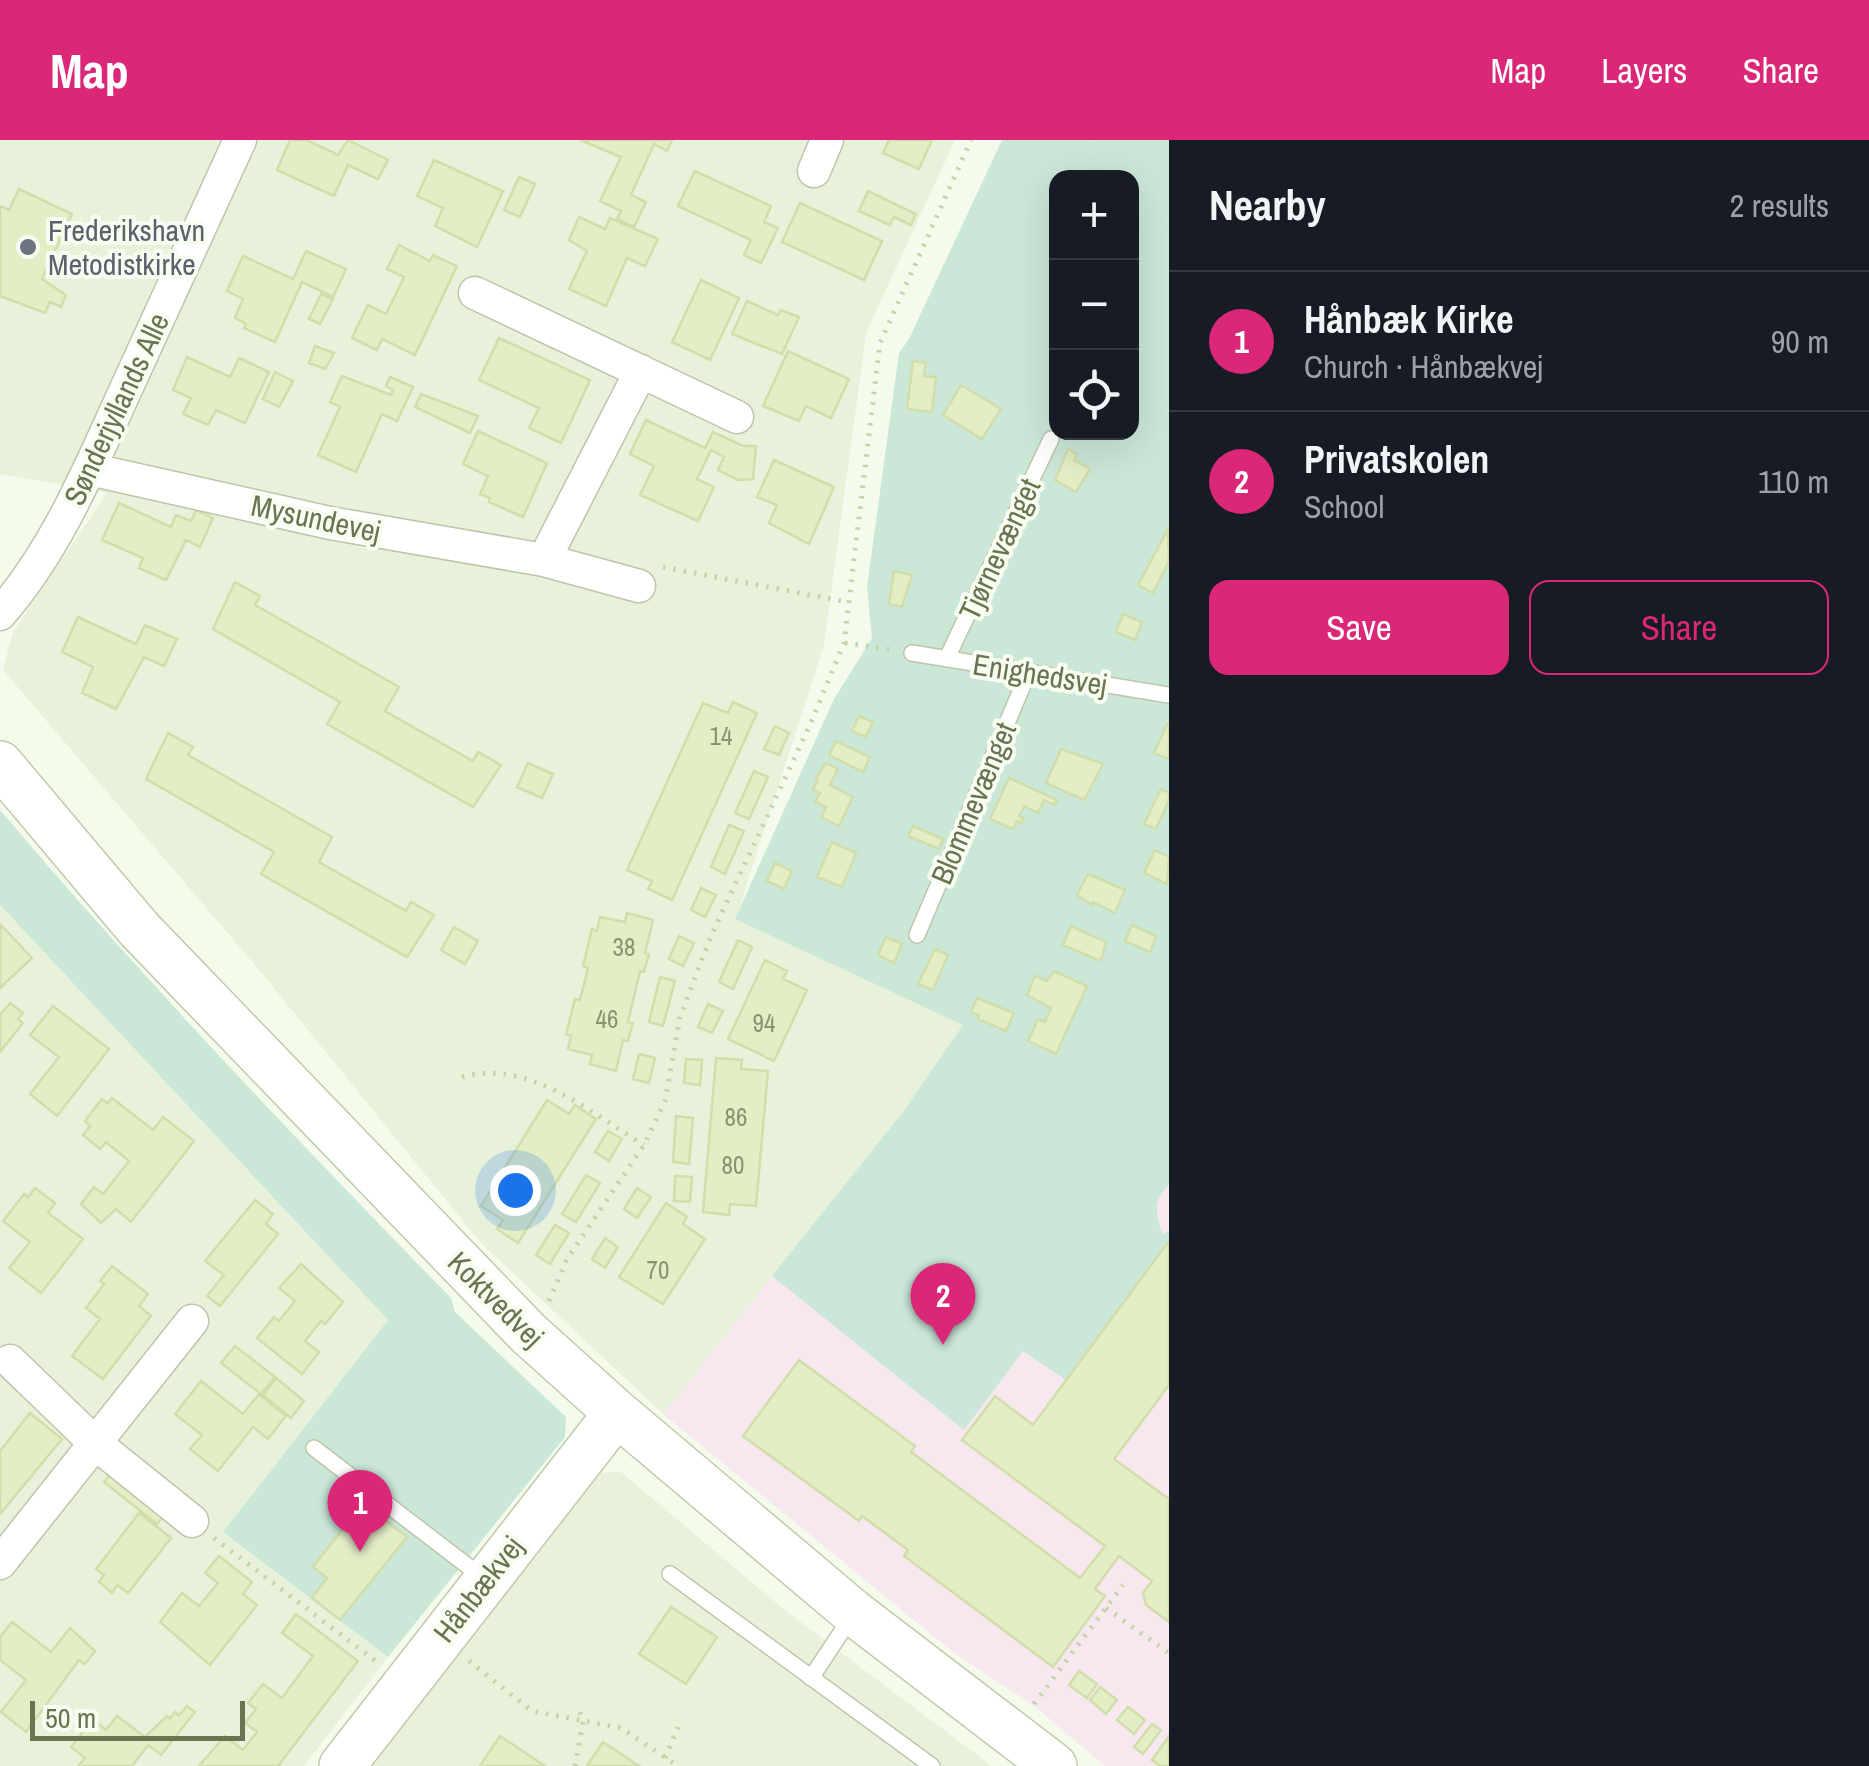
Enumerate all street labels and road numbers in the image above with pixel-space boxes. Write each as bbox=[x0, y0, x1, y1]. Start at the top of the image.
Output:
street label: Sønderjyllands Alle bbox=[54, 306, 178, 512]
street label: Tjørnevænget bbox=[949, 472, 1049, 626]
street label: Mysundevej bbox=[248, 485, 384, 551]
street label: Enighedsvej bbox=[970, 644, 1110, 704]
street label: Blommevænget bbox=[921, 716, 1025, 890]
street label: Koktvedvej bbox=[439, 1242, 553, 1356]
street label: Hånbækvej bbox=[424, 1528, 532, 1650]

